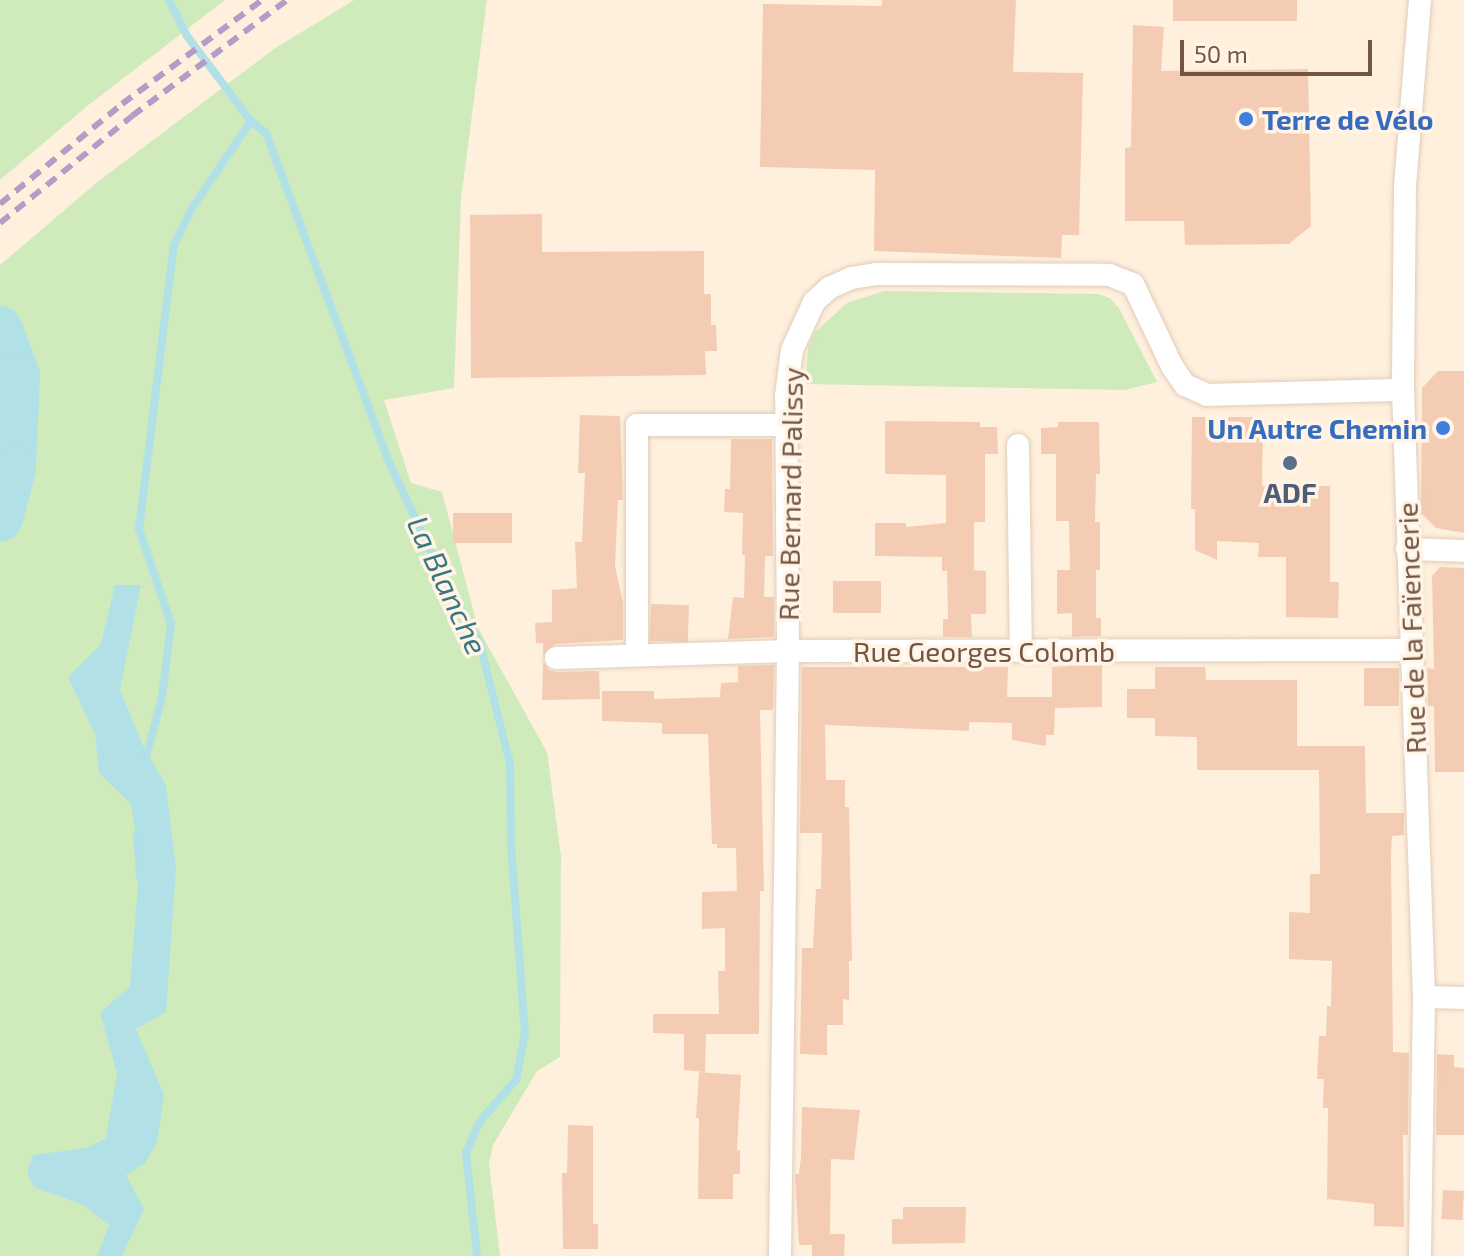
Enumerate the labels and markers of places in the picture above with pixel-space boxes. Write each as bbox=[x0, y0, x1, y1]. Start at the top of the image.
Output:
place label: Terre de Vélo bbox=[1262, 102, 1434, 136]
marker: Terre de Vélo bbox=[1237, 110, 1255, 128]
place label: Un Autre Chemin bbox=[1207, 411, 1427, 445]
marker: Un Autre Chemin bbox=[1434, 419, 1452, 437]
marker: ADF bbox=[1281, 454, 1299, 472]
place label: ADF bbox=[1263, 475, 1317, 509]

